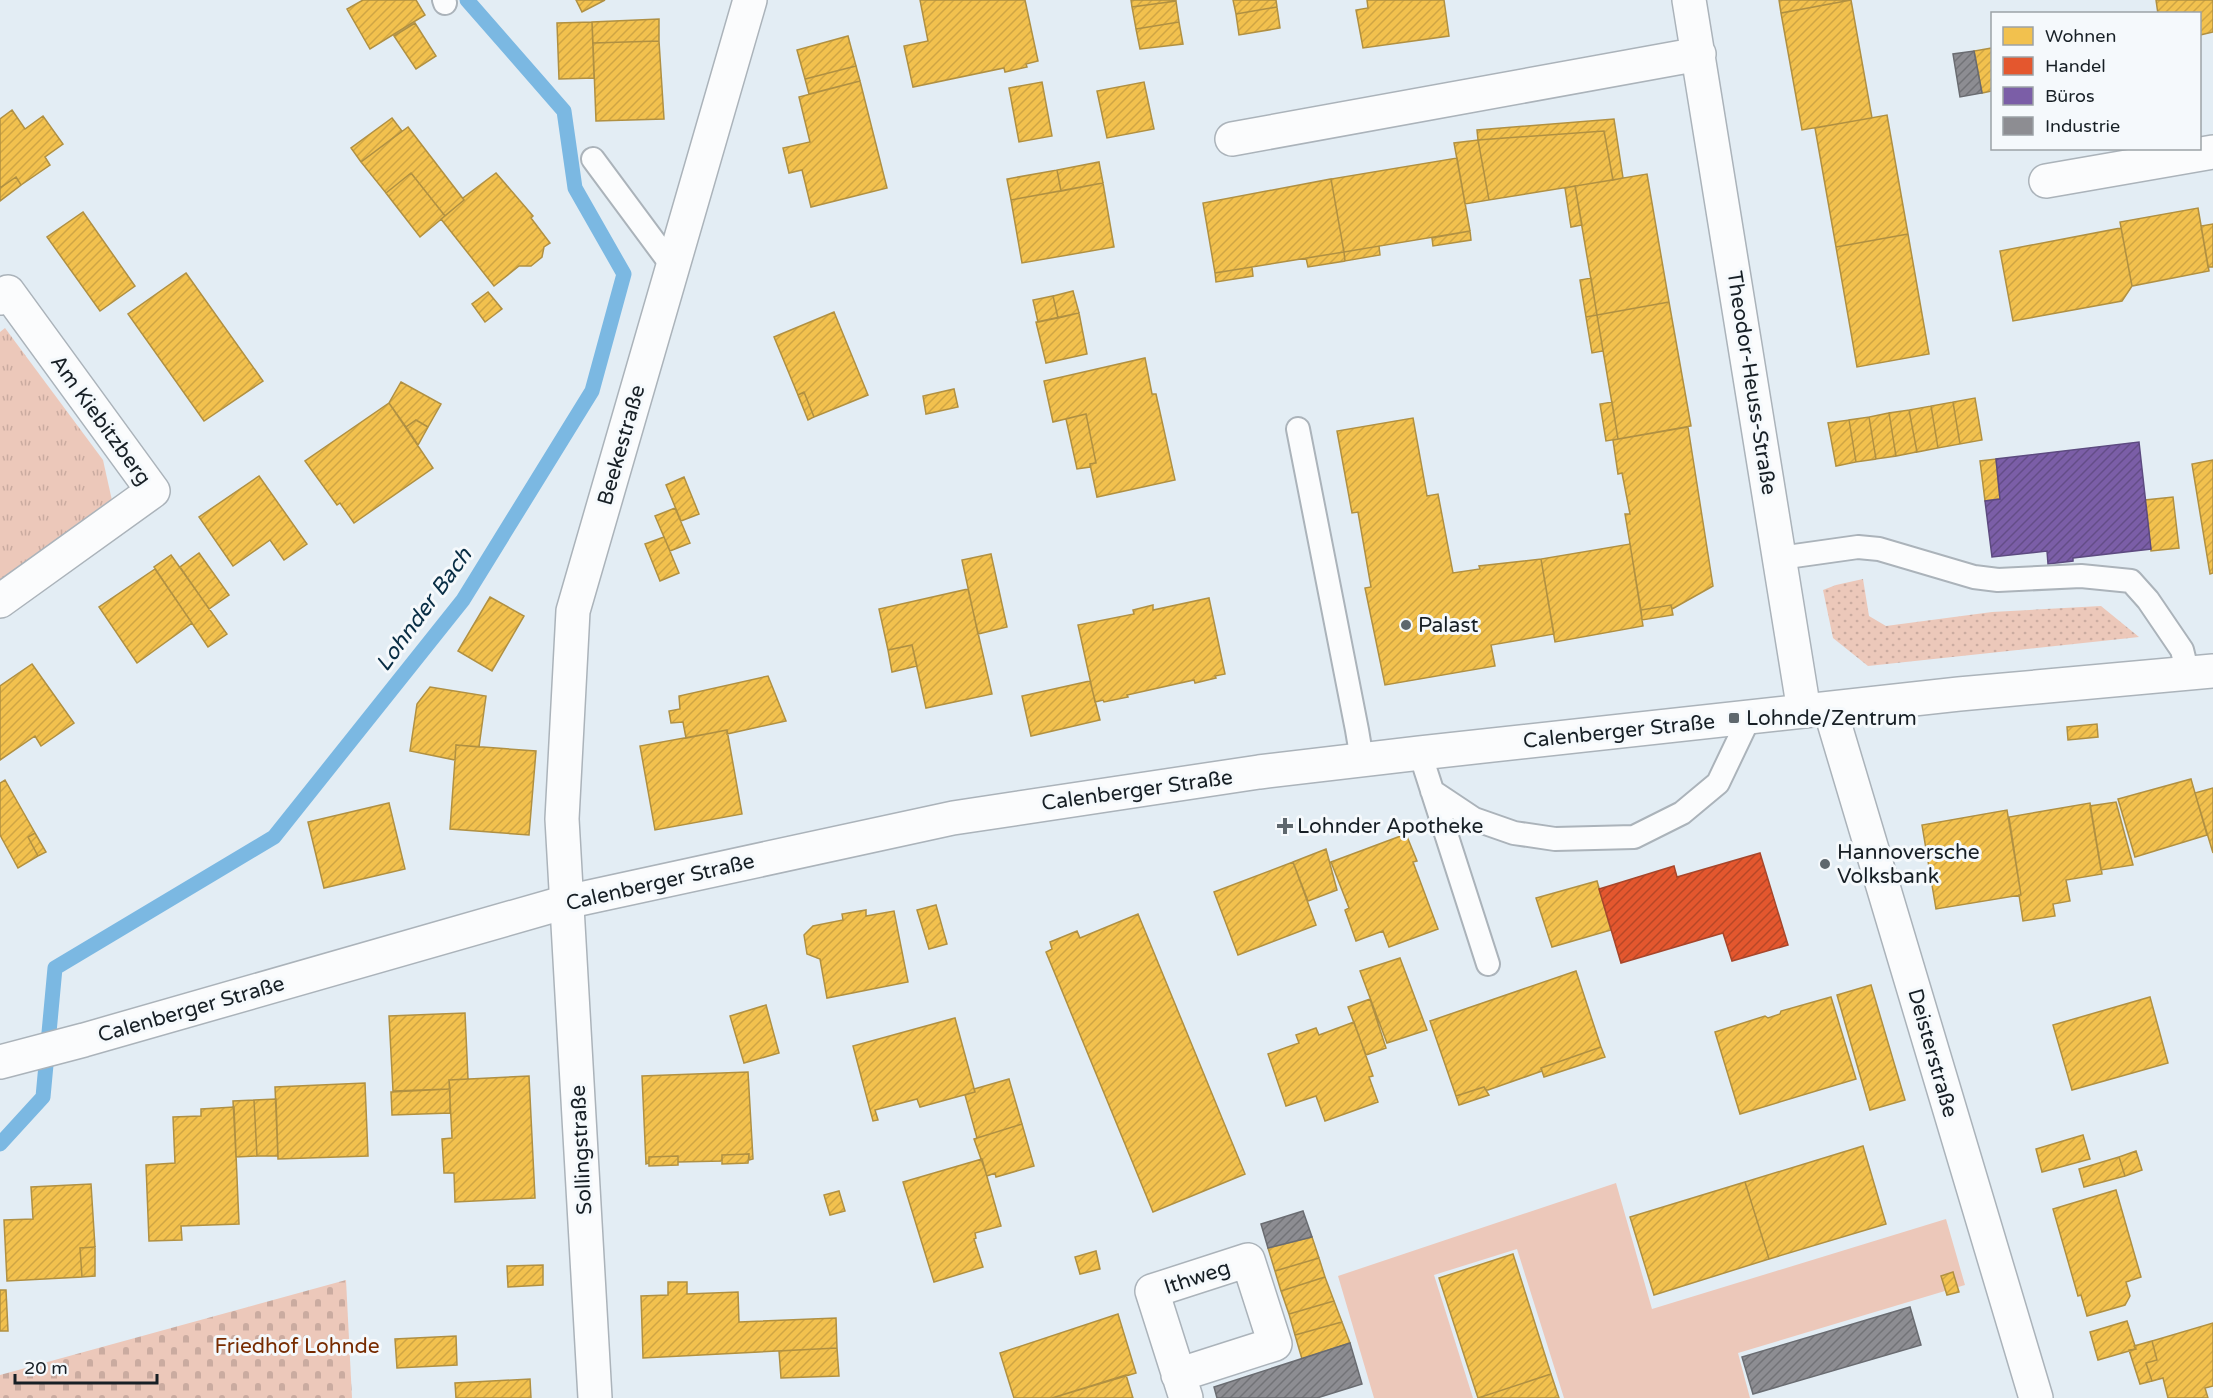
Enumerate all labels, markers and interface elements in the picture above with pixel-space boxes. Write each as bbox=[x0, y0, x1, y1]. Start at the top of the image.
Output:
legend bbox=[1991, 12, 2201, 150]
text: Wohnen bbox=[2045, 25, 2116, 47]
text: Handel bbox=[2045, 55, 2106, 77]
text: Büros bbox=[2045, 85, 2095, 107]
text: Industrie bbox=[2045, 115, 2120, 137]
street label: Theodor-Heuss-Straße bbox=[1721, 269, 1782, 497]
street label: Am Kiebitzberg bbox=[45, 350, 156, 490]
street label: Beekestraße bbox=[592, 382, 651, 508]
water label: Lohnder Bach bbox=[370, 542, 478, 676]
place label: Palast bbox=[1418, 613, 1478, 638]
marker: Palast bbox=[1399, 618, 1413, 632]
place label: Lohnde/Zentrum bbox=[1746, 706, 1917, 731]
street label: Calenberger Straße bbox=[1522, 709, 1716, 754]
marker: Lohnde/Zentrum bbox=[1727, 711, 1741, 725]
street label: Calenberger Straße bbox=[1040, 765, 1234, 816]
place label: Lohnder Apotheke bbox=[1297, 814, 1484, 839]
marker: Lohnder Apotheke bbox=[1278, 819, 1292, 833]
place label: Hannoversche Volksbank bbox=[1837, 840, 1980, 889]
street label: Calenberger Straße bbox=[563, 849, 757, 916]
marker: Hannoversche Volksbank bbox=[1818, 857, 1832, 871]
street label: Calenberger Straße bbox=[95, 971, 287, 1048]
street label: Deisterstraße bbox=[1902, 986, 1963, 1121]
street label: Sollingstraße bbox=[566, 1084, 597, 1216]
street label: Ithweg bbox=[1161, 1255, 1233, 1300]
park label: Friedhof Lohnde bbox=[214, 1334, 380, 1359]
scale bar bbox=[15, 1347, 158, 1385]
text: 20 m bbox=[24, 1357, 68, 1379]

